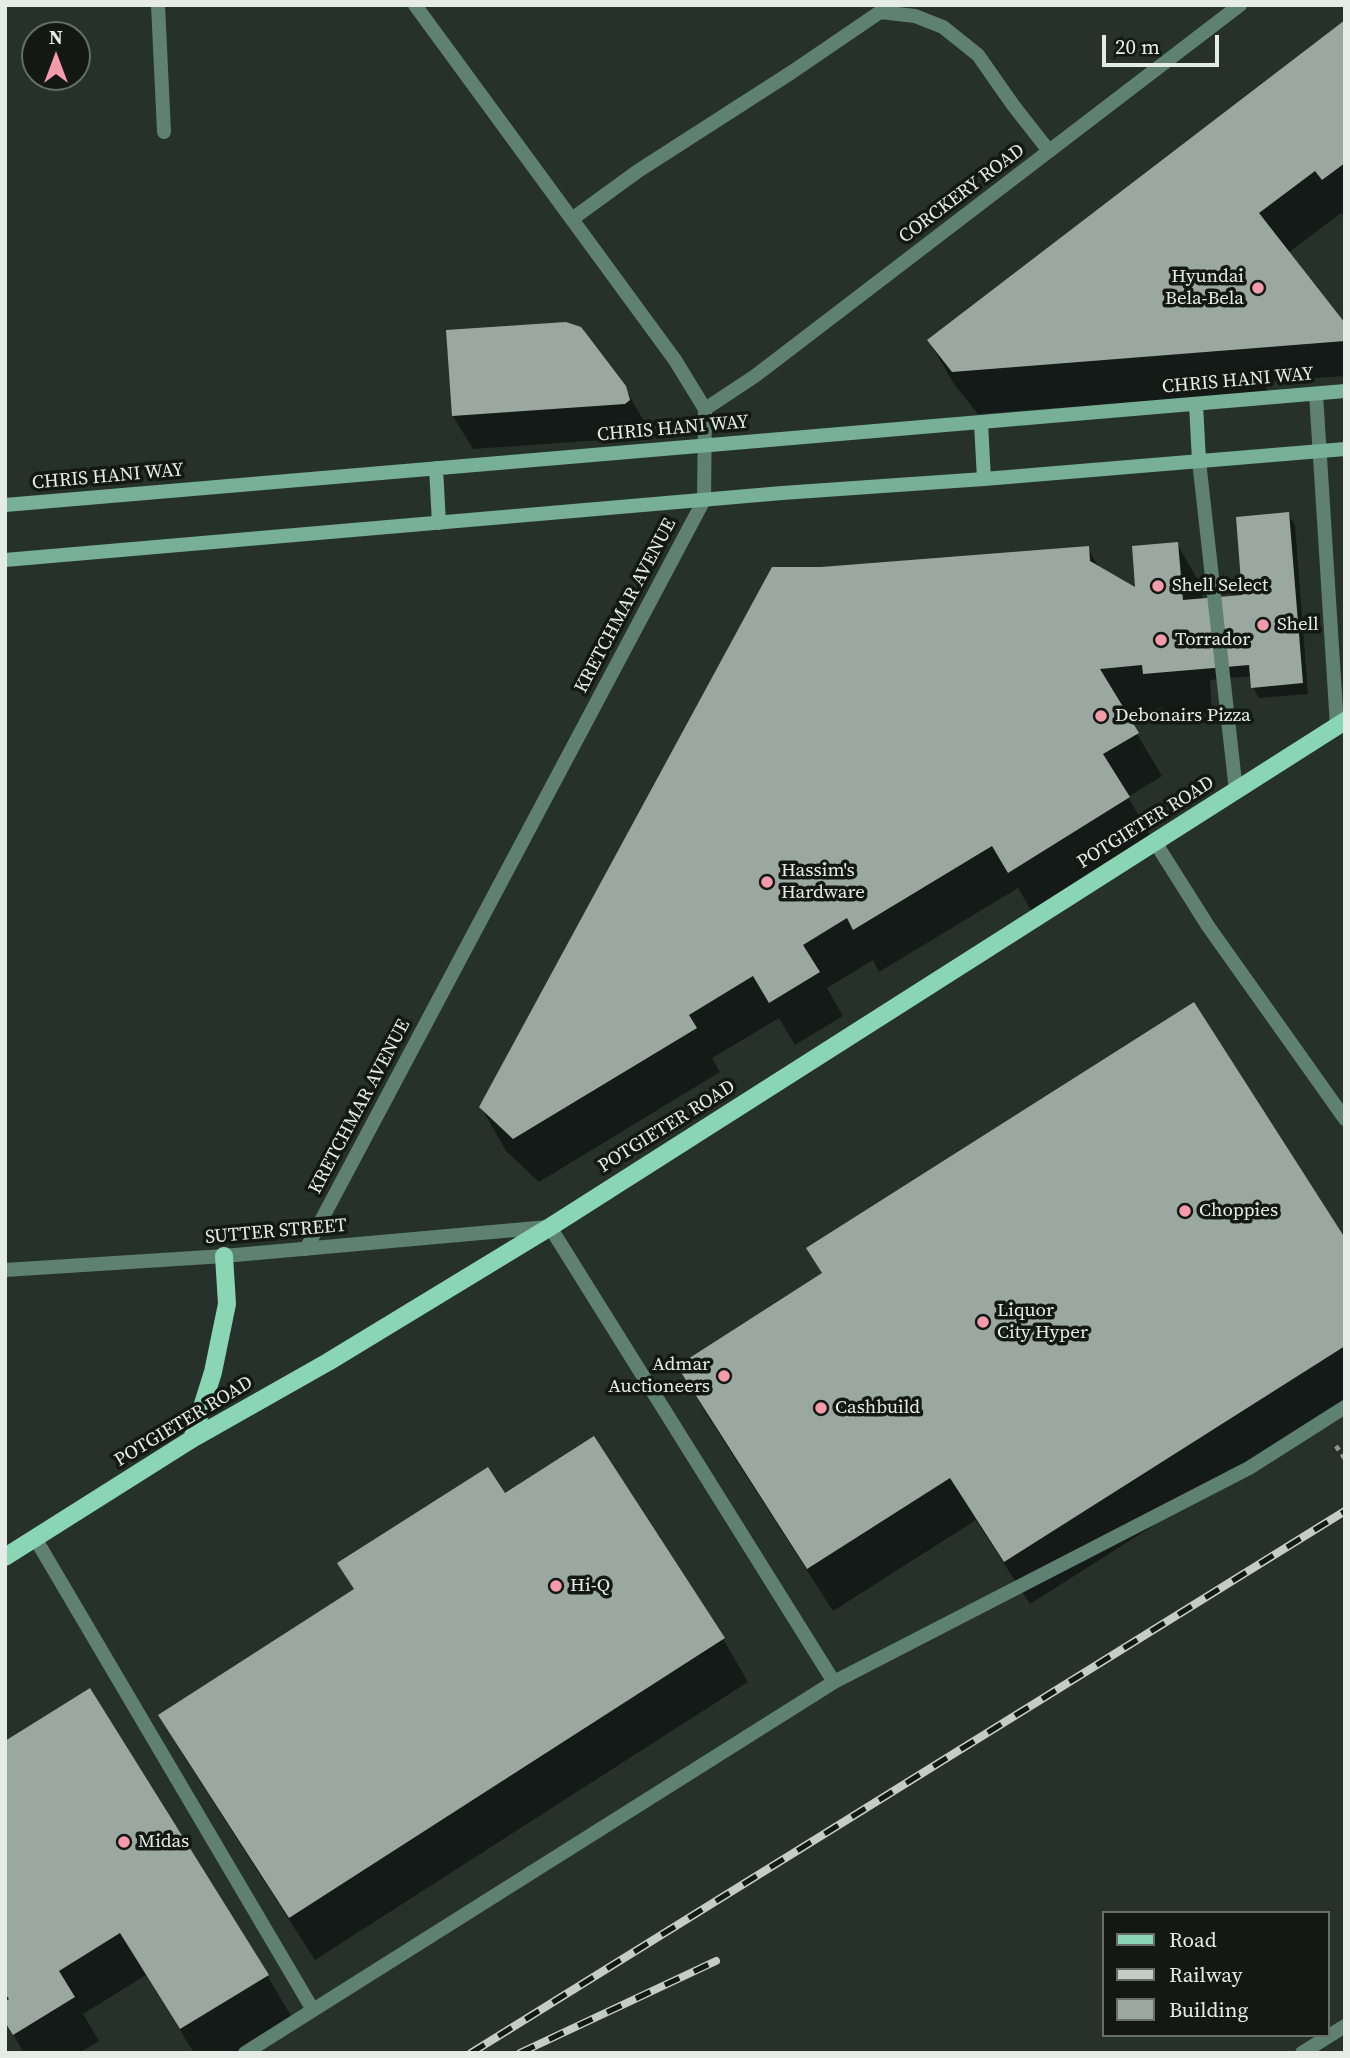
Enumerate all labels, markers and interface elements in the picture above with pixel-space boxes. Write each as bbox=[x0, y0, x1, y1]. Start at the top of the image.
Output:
north arrow bbox=[21, 21, 91, 91]
scale bar bbox=[1105, 21, 1222, 65]
text: N bbox=[49, 24, 63, 50]
text: 20 m bbox=[1115, 32, 1160, 61]
street label: CORCKERY ROAD bbox=[895, 139, 1029, 249]
place label: Hyundai Bela-Bela bbox=[1165, 266, 1244, 310]
marker: Hyundai Bela-Bela bbox=[1250, 280, 1266, 296]
street label: CHRIS HANI WAY bbox=[1161, 363, 1315, 399]
street label: CHRIS HANI WAY bbox=[596, 411, 750, 447]
street label: CHRIS HANI WAY bbox=[31, 459, 185, 495]
street label: KRETCHMAR AVENUE bbox=[570, 515, 682, 697]
place label: Shell Select bbox=[1172, 575, 1268, 597]
marker: Shell Select bbox=[1150, 578, 1166, 594]
place label: Shell bbox=[1277, 614, 1319, 636]
marker: Shell bbox=[1255, 617, 1271, 633]
place label: Torrador bbox=[1175, 629, 1250, 651]
marker: Torrador bbox=[1153, 632, 1169, 648]
place label: Debonairs Pizza bbox=[1115, 705, 1251, 727]
marker: Debonairs Pizza bbox=[1093, 708, 1109, 724]
street label: POTGIETER ROAD bbox=[1073, 772, 1219, 874]
place label: Hassim's Hardware bbox=[781, 860, 865, 904]
marker: Hassim's Hardware bbox=[759, 874, 775, 890]
street label: KRETCHMAR AVENUE bbox=[304, 1016, 416, 1198]
street label: POTGIETER ROAD bbox=[594, 1076, 740, 1178]
place label: Choppies bbox=[1199, 1200, 1278, 1222]
marker: Choppies bbox=[1177, 1203, 1193, 1219]
street label: SUTTER STREET bbox=[204, 1214, 348, 1250]
place label: Liquor City Hyper bbox=[997, 1300, 1088, 1344]
marker: Liquor City Hyper bbox=[975, 1314, 991, 1330]
place label: Admar Auctioneers bbox=[608, 1354, 710, 1398]
marker: Admar Auctioneers bbox=[716, 1368, 732, 1384]
street label: POTGIETER ROAD bbox=[111, 1372, 257, 1472]
place label: Cashbuild bbox=[835, 1397, 920, 1419]
marker: Cashbuild bbox=[813, 1400, 829, 1416]
place label: Hi-Q bbox=[570, 1575, 610, 1597]
marker: Hi-Q bbox=[548, 1578, 564, 1594]
place label: Midas bbox=[138, 1831, 189, 1853]
marker: Midas bbox=[116, 1834, 132, 1850]
legend bbox=[1102, 1911, 1329, 2037]
text: Road bbox=[1169, 1925, 1217, 1954]
text: Railway bbox=[1169, 1960, 1243, 1989]
text: Building bbox=[1169, 1995, 1248, 2024]

